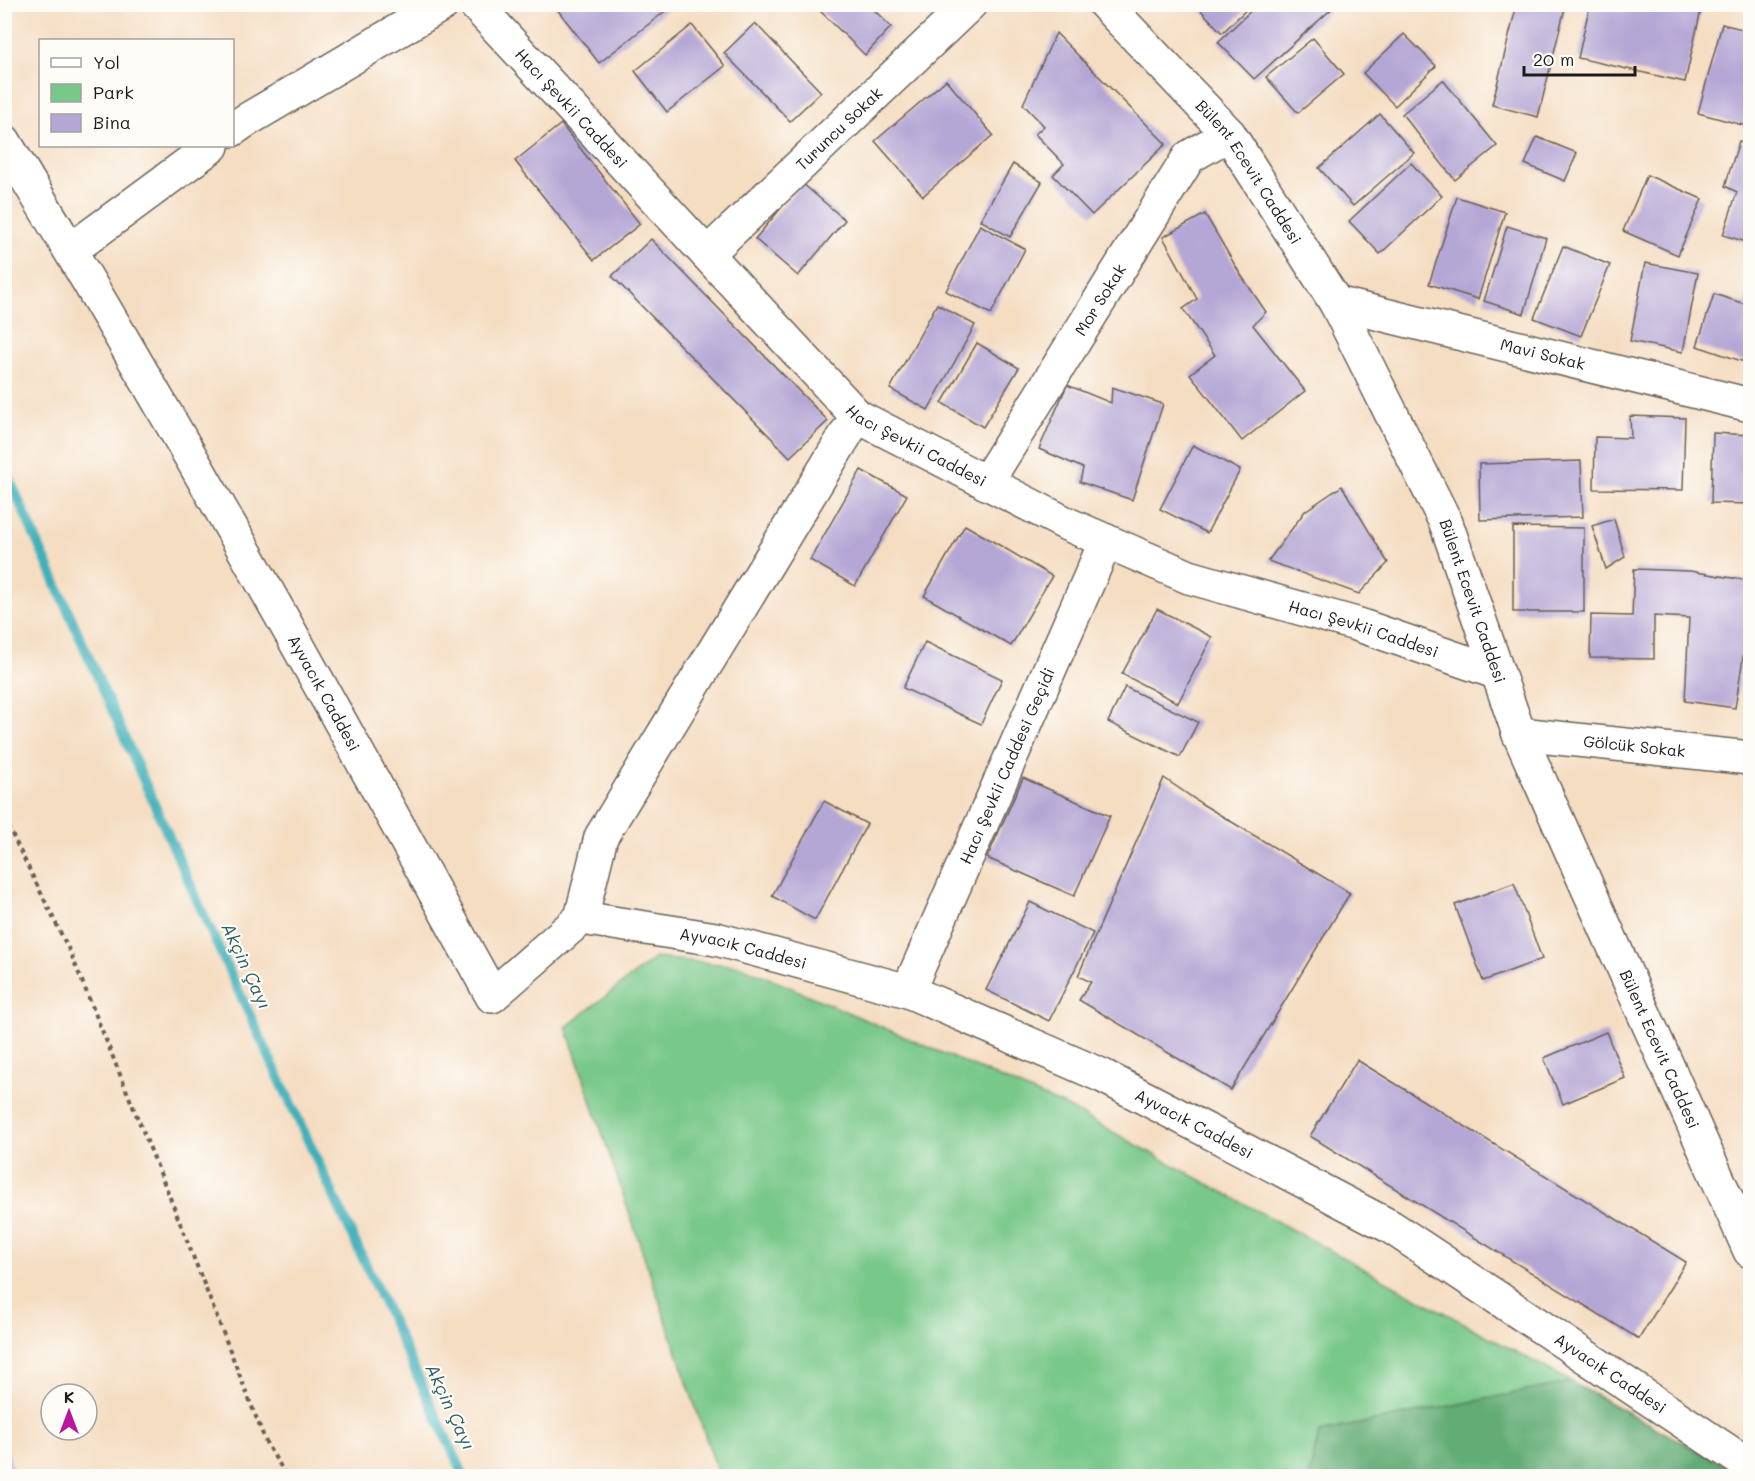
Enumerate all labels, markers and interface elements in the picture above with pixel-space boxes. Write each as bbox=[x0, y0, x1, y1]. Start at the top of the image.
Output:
legend bbox=[39, 39, 234, 147]
scale bar bbox=[1524, 39, 1635, 77]
street label: Hacı Şevkii Caddesi bbox=[511, 43, 633, 172]
text: 20 m bbox=[1533, 47, 1574, 71]
text: Yol bbox=[93, 50, 120, 74]
text: Park bbox=[93, 80, 134, 104]
street label: Turuncu Sokak bbox=[791, 82, 886, 174]
street label: Bülent Ecevit Caddesi bbox=[1192, 95, 1307, 248]
text: Bina bbox=[93, 110, 131, 134]
street label: Mor Sokak bbox=[1069, 259, 1130, 339]
street label: Mavi Sokak bbox=[1498, 333, 1588, 374]
street label: Hacı Şevkii Caddesi bbox=[842, 400, 990, 491]
street label: Bülent Ecevit Caddesi bbox=[1435, 516, 1511, 685]
street label: Hacı Şevkii Caddesi bbox=[1286, 595, 1441, 662]
street label: Ayvacık Caddesi bbox=[284, 631, 366, 755]
street label: Hacı Şevkii Caddesi Geçidi bbox=[954, 664, 1059, 867]
street label: Gölcük Sokak bbox=[1582, 730, 1687, 761]
water label: Akçin Çayı bbox=[216, 918, 277, 1013]
street label: Ayvacık Caddesi bbox=[678, 922, 809, 973]
street label: Bülent Ecevit Caddesi bbox=[1616, 966, 1705, 1132]
street label: Ayvacık Caddesi bbox=[1132, 1084, 1257, 1163]
street label: Ayvacık Caddesi bbox=[1551, 1328, 1671, 1418]
water label: Akçin Çayı bbox=[420, 1359, 481, 1454]
north arrow bbox=[39, 1382, 99, 1442]
text: K bbox=[64, 1386, 74, 1407]

